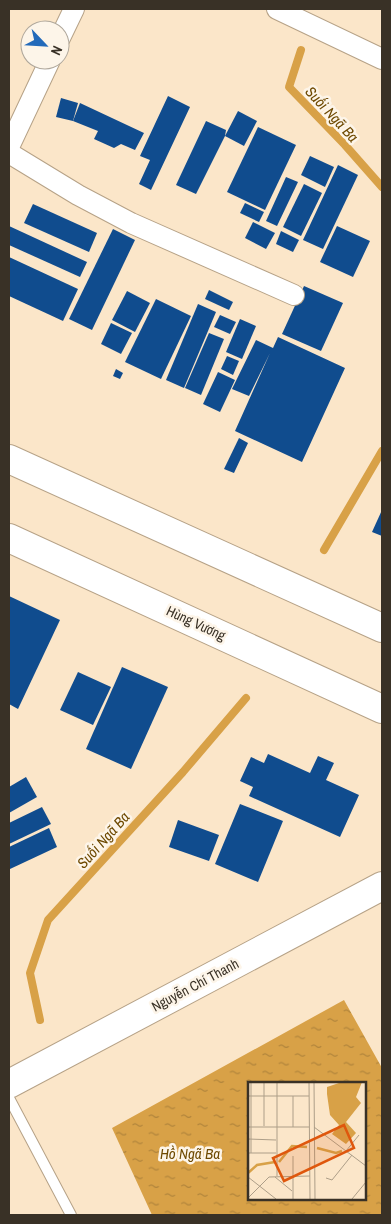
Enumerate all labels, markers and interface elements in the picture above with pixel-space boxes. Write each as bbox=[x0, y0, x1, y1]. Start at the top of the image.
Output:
north arrow bbox=[20, 20, 70, 70]
text: N bbox=[47, 43, 67, 58]
water label: Suối Ngã Ba bbox=[301, 81, 364, 147]
street label: Hùng Vương bbox=[163, 601, 229, 645]
water label: Suối Ngã Ba bbox=[72, 807, 134, 873]
street label: Nguyễn Chí Thanh bbox=[148, 954, 242, 1016]
inset map bbox=[248, 1082, 366, 1199]
water label: Hồ Ngã Ba bbox=[160, 1143, 220, 1164]

